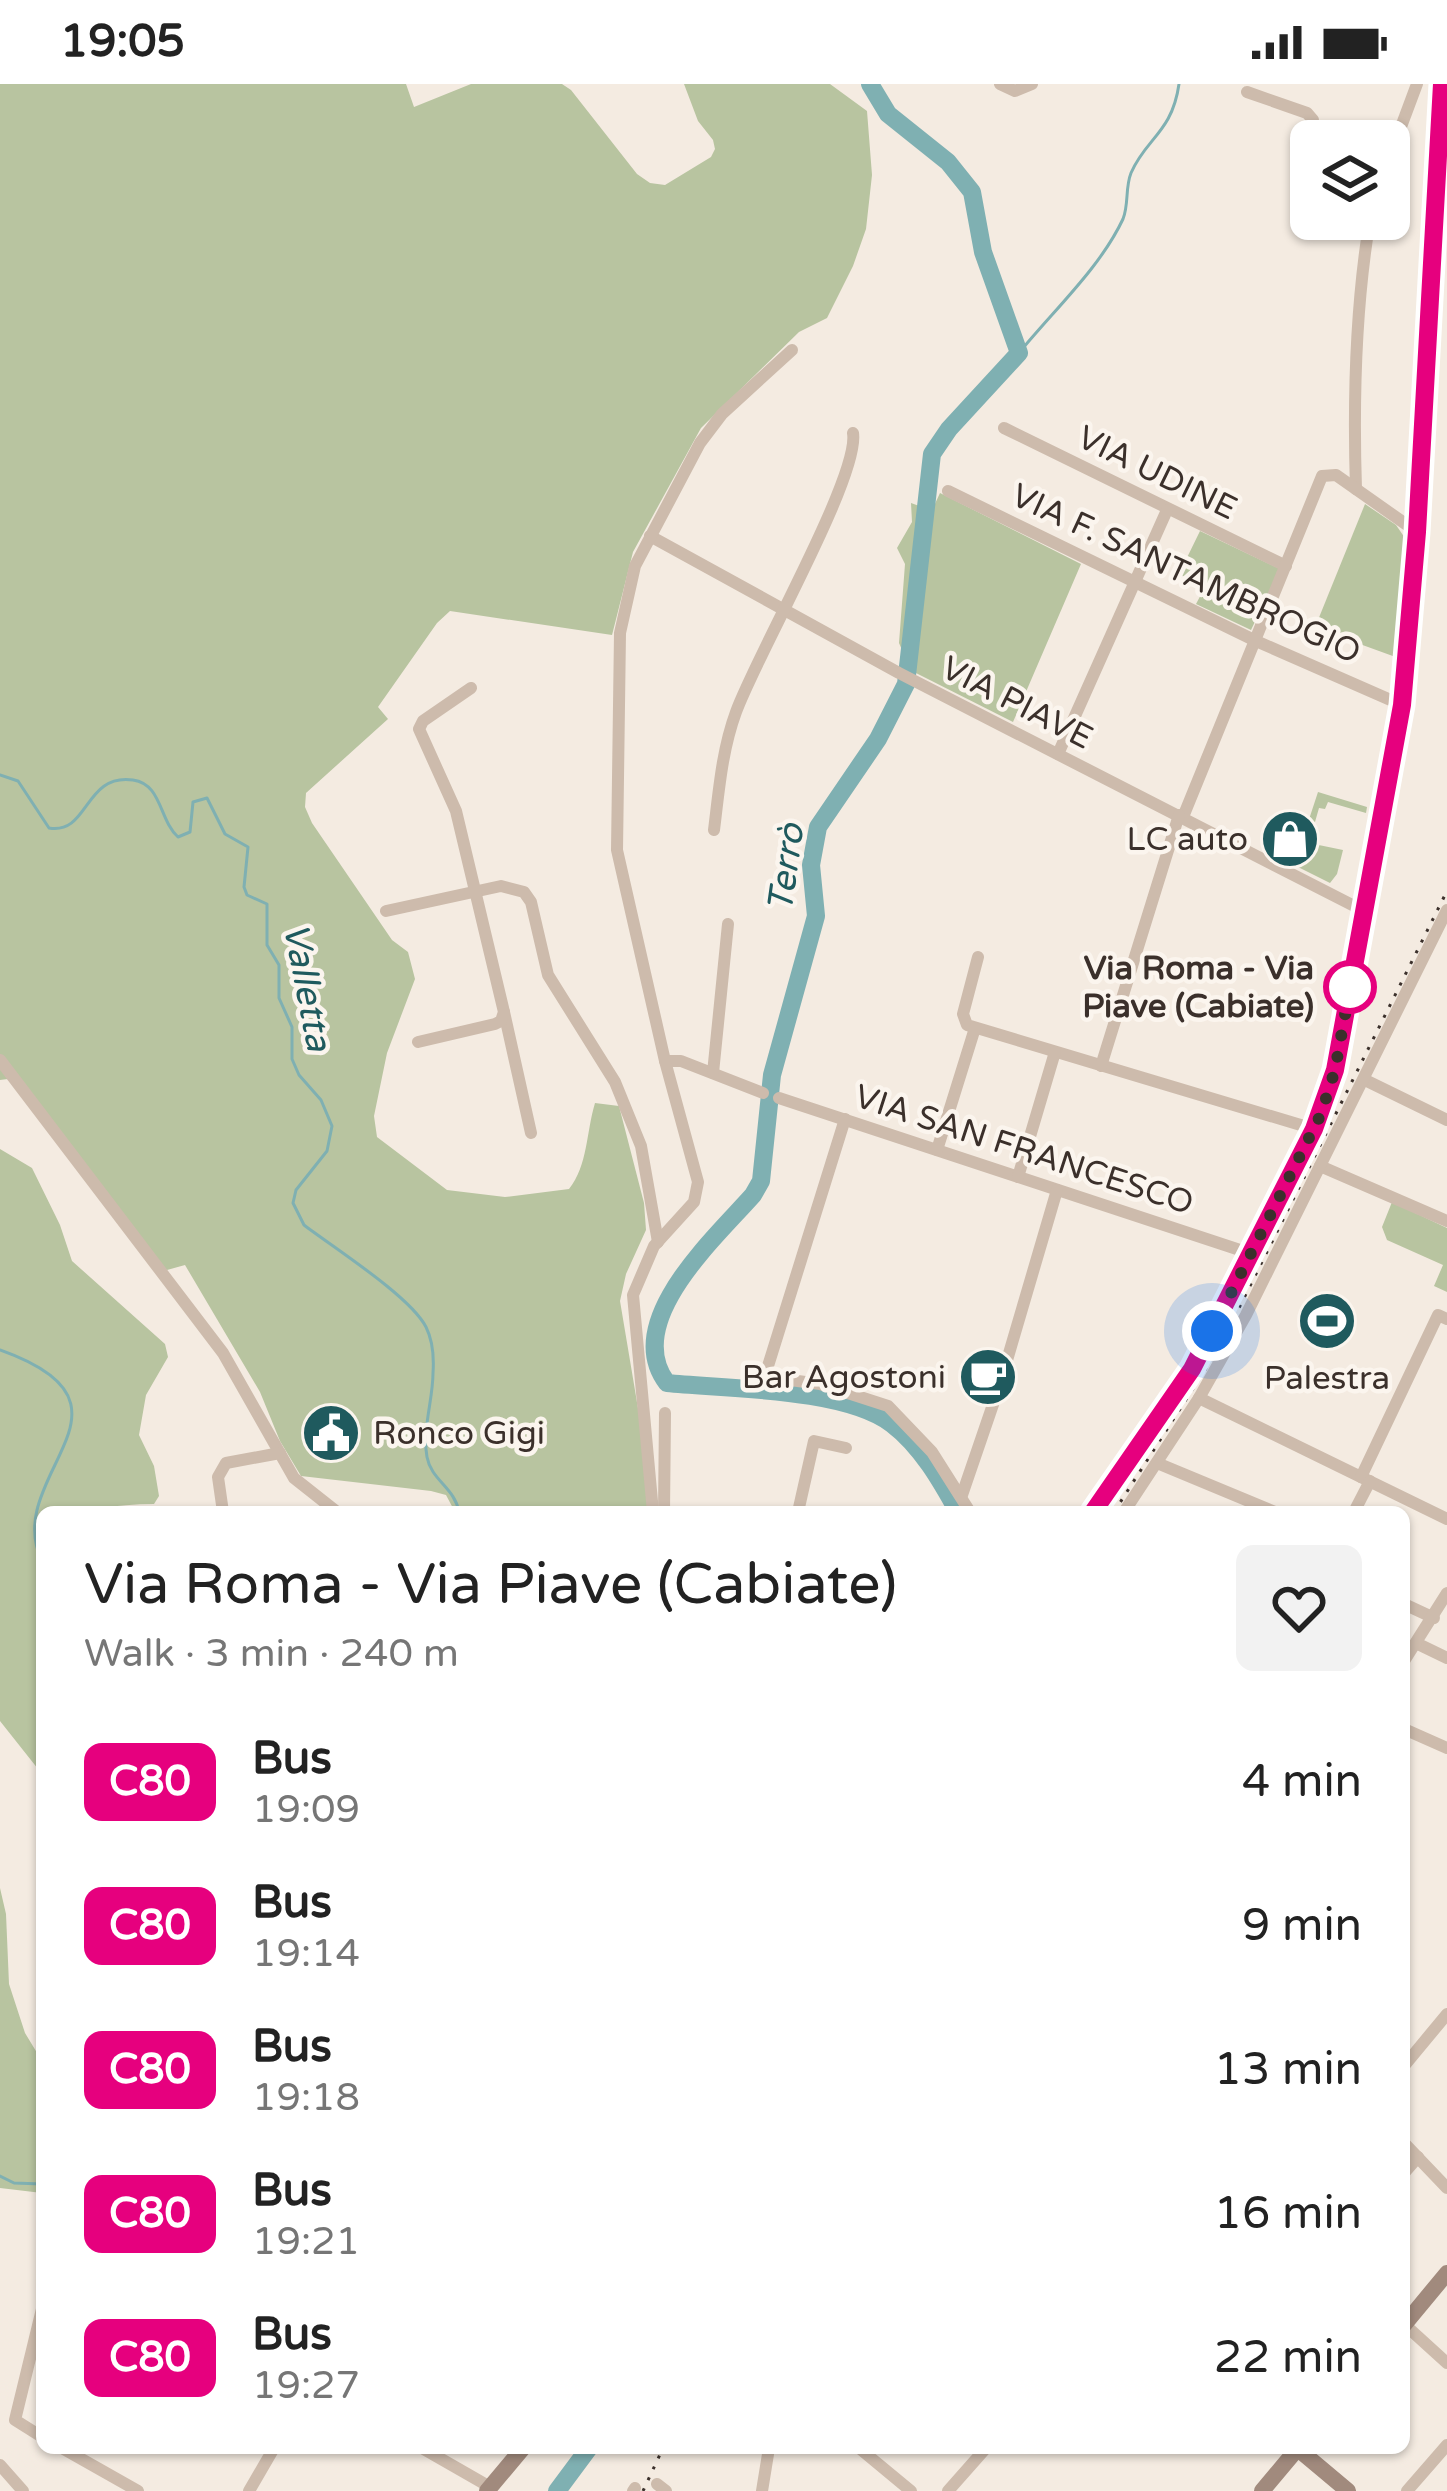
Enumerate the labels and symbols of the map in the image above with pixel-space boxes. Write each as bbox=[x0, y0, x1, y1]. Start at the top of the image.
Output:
street label: VIA UDINE bbox=[1071, 418, 1243, 528]
street label: VIA F. SANTAMBROGIO bbox=[1005, 476, 1367, 672]
street label: VIA PIAVE bbox=[935, 648, 1099, 758]
shop icon: LC auto bbox=[1259, 808, 1321, 870]
water label: Terrò bbox=[759, 819, 814, 915]
place label: LC auto bbox=[1127, 820, 1248, 859]
water label: Valletta bbox=[274, 919, 341, 1055]
place label: Via Roma - Via Piave (Cabiate) bbox=[1082, 949, 1314, 1026]
marker: Via Roma - Via Piave (Cabiate) bbox=[1325, 962, 1375, 1012]
street label: VIA SAN FRANCESCO bbox=[850, 1077, 1198, 1223]
sports icon: Palestra bbox=[1296, 1290, 1358, 1352]
your location bbox=[1182, 1301, 1242, 1361]
cafe icon: Bar Agostoni bbox=[957, 1346, 1019, 1408]
place label: Bar Agostoni bbox=[742, 1358, 946, 1397]
place label: Palestra bbox=[1264, 1359, 1390, 1398]
public building icon: Ronco Gigi bbox=[300, 1402, 362, 1464]
place label: Ronco Gigi bbox=[373, 1414, 545, 1453]

